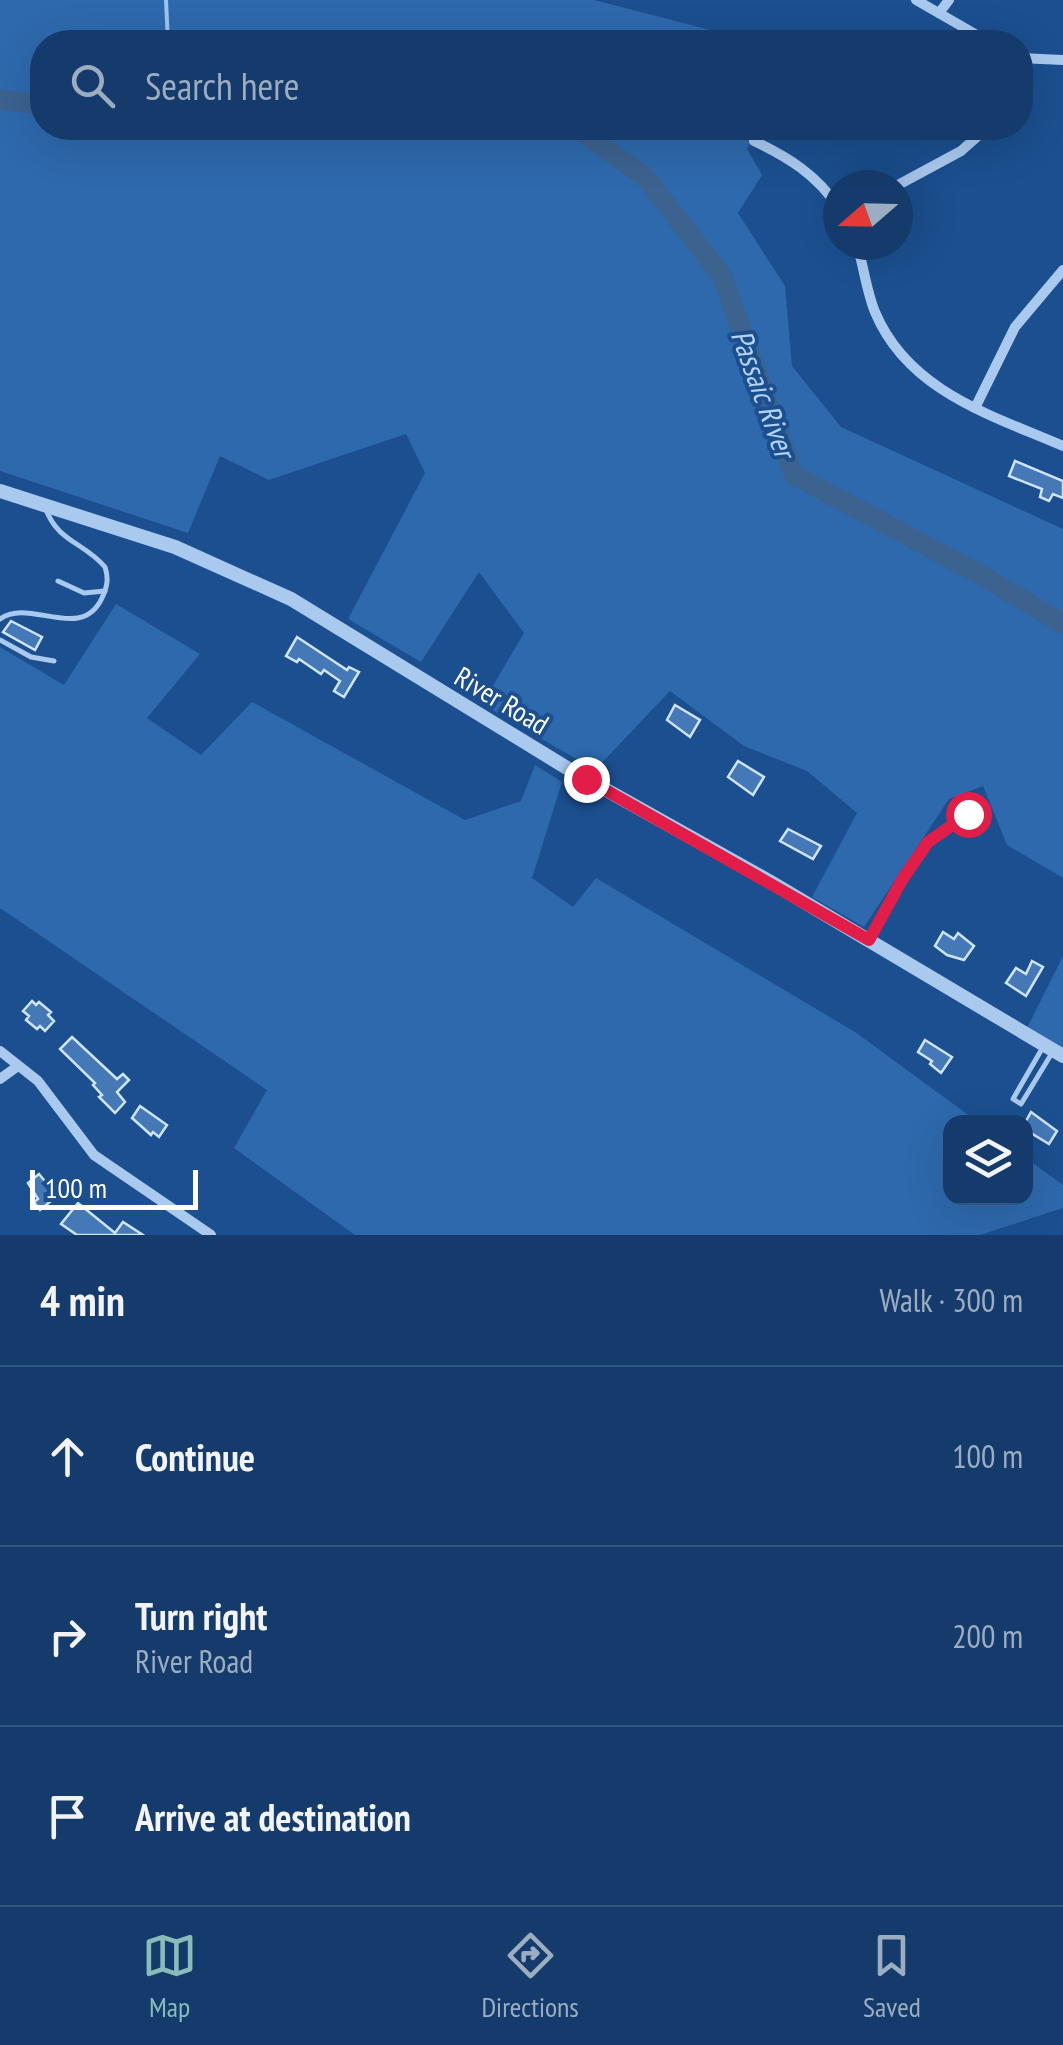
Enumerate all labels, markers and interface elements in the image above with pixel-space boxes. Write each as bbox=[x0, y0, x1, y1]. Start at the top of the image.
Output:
search box bbox=[30, 30, 1033, 140]
icon: search bbox=[65, 58, 120, 113]
text: Search here bbox=[145, 61, 299, 110]
north arrow bbox=[823, 170, 913, 260]
water label: Passaic River bbox=[723, 324, 806, 466]
street label: River Road bbox=[448, 658, 556, 742]
route end bbox=[564, 757, 610, 803]
route start bbox=[946, 792, 992, 838]
map controls bbox=[943, 1115, 1033, 1205]
button: layers bbox=[943, 1115, 1033, 1205]
scale bar bbox=[30, 1165, 198, 1210]
text: 100 m bbox=[45, 1169, 107, 1206]
text: 4 min bbox=[40, 1273, 125, 1328]
text: Walk · 300 m bbox=[879, 1279, 1023, 1321]
icon: ahead bbox=[40, 1429, 95, 1484]
text: Continue bbox=[135, 1432, 255, 1481]
text: 100 m bbox=[952, 1435, 1023, 1477]
text: Turn right bbox=[135, 1591, 267, 1640]
icon: right bbox=[40, 1609, 95, 1664]
text: 200 m bbox=[952, 1615, 1023, 1657]
text: River Road bbox=[135, 1640, 253, 1682]
icon: arrive bbox=[40, 1789, 95, 1844]
text: Arrive at destination bbox=[135, 1792, 411, 1841]
tab: Map bbox=[142, 1928, 197, 2025]
tab: Directions bbox=[481, 1928, 579, 2025]
tab: Saved bbox=[863, 1928, 921, 2025]

